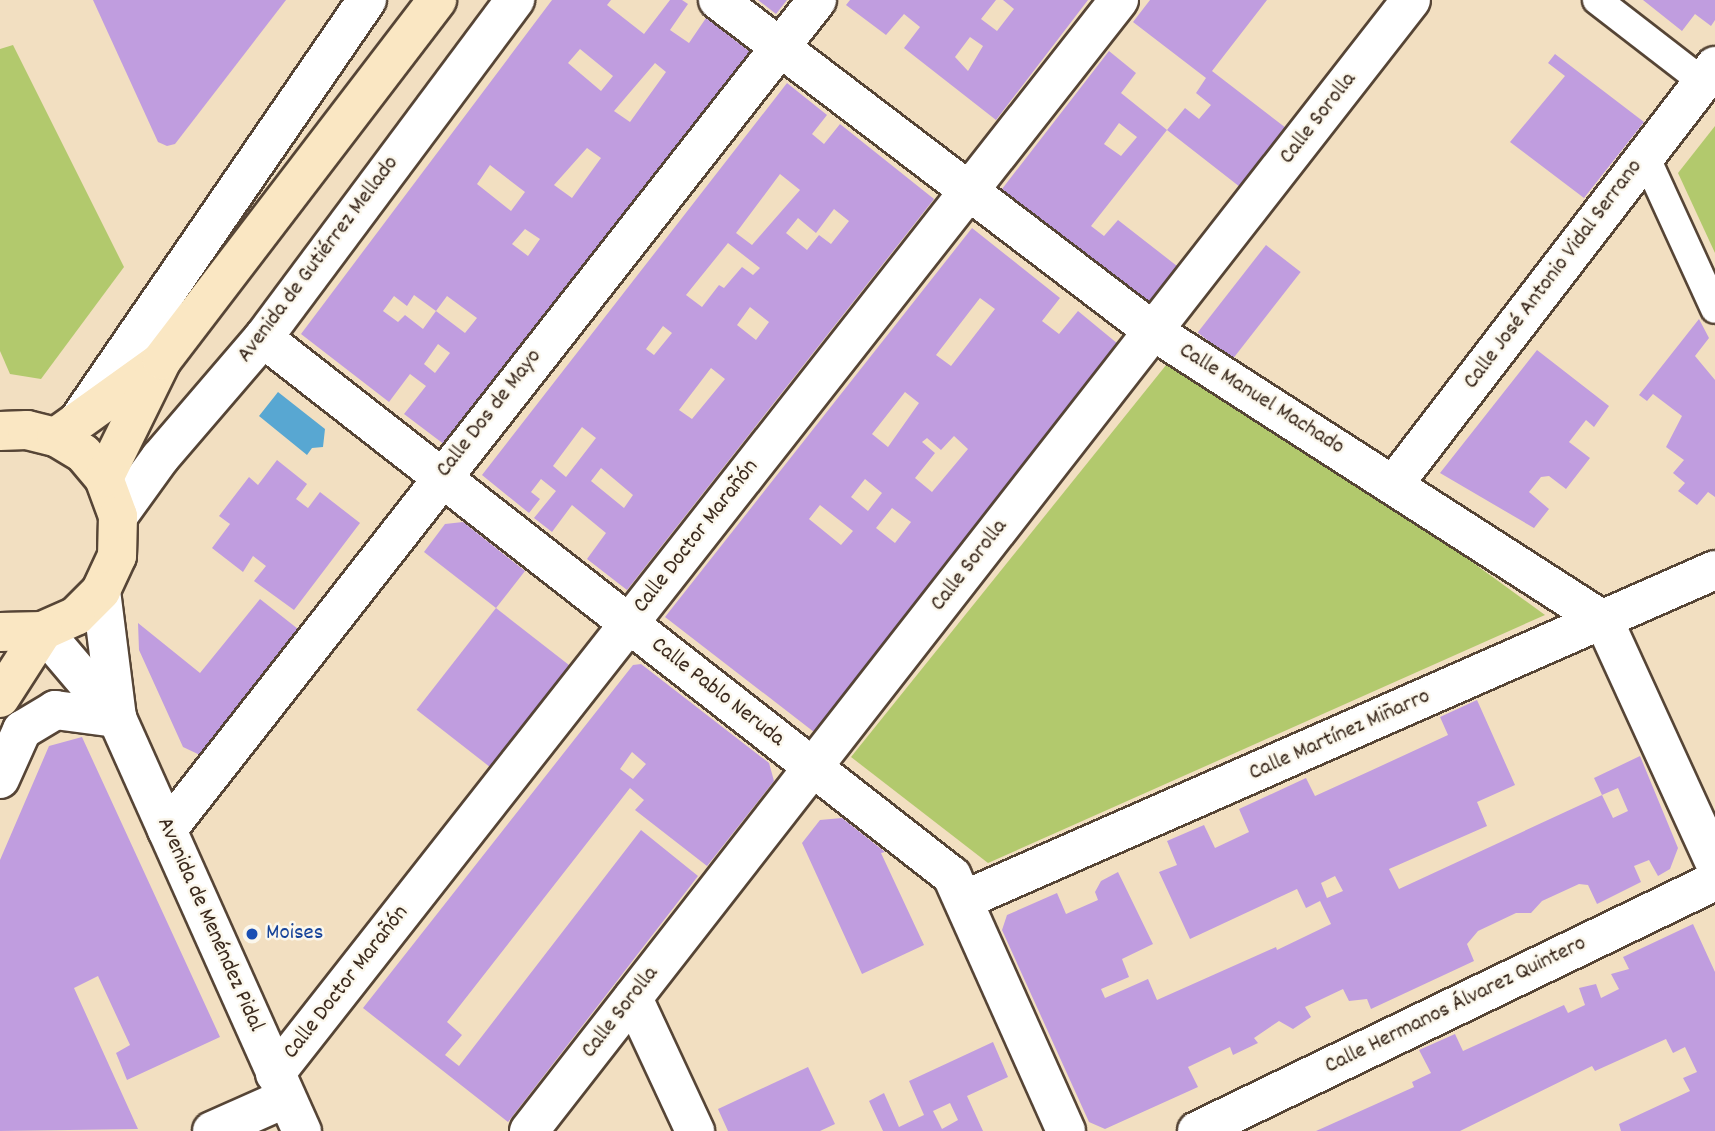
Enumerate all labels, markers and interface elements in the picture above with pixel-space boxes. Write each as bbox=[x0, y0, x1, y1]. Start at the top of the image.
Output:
street label: Calle Sorolla bbox=[1274, 67, 1364, 171]
street label: Avenida de Gutiérrez Mellado bbox=[232, 151, 406, 369]
street label: Calle José Antonio Vidal Serrano bbox=[1458, 155, 1650, 395]
street label: Calle Manuel Machado bbox=[1173, 338, 1349, 462]
street label: Calle Dos de Mayo bbox=[431, 344, 549, 484]
street label: Calle Doctor Marañón bbox=[628, 455, 766, 619]
street label: Calle Sorolla bbox=[925, 514, 1015, 618]
street label: Calle Pablo Neruda bbox=[645, 632, 789, 754]
street label: Calle Martínez Miñarro bbox=[1245, 684, 1435, 788]
street label: Avenida de Menéndez Pidal bbox=[149, 814, 269, 1036]
street label: Calle Doctor Marañón bbox=[278, 901, 416, 1065]
place label: Moises bbox=[266, 920, 323, 948]
marker: Moises bbox=[244, 926, 260, 942]
street label: Calle Hermanos Álvarez Quintero bbox=[1321, 931, 1591, 1081]
street label: Calle Sorolla bbox=[576, 961, 666, 1065]

